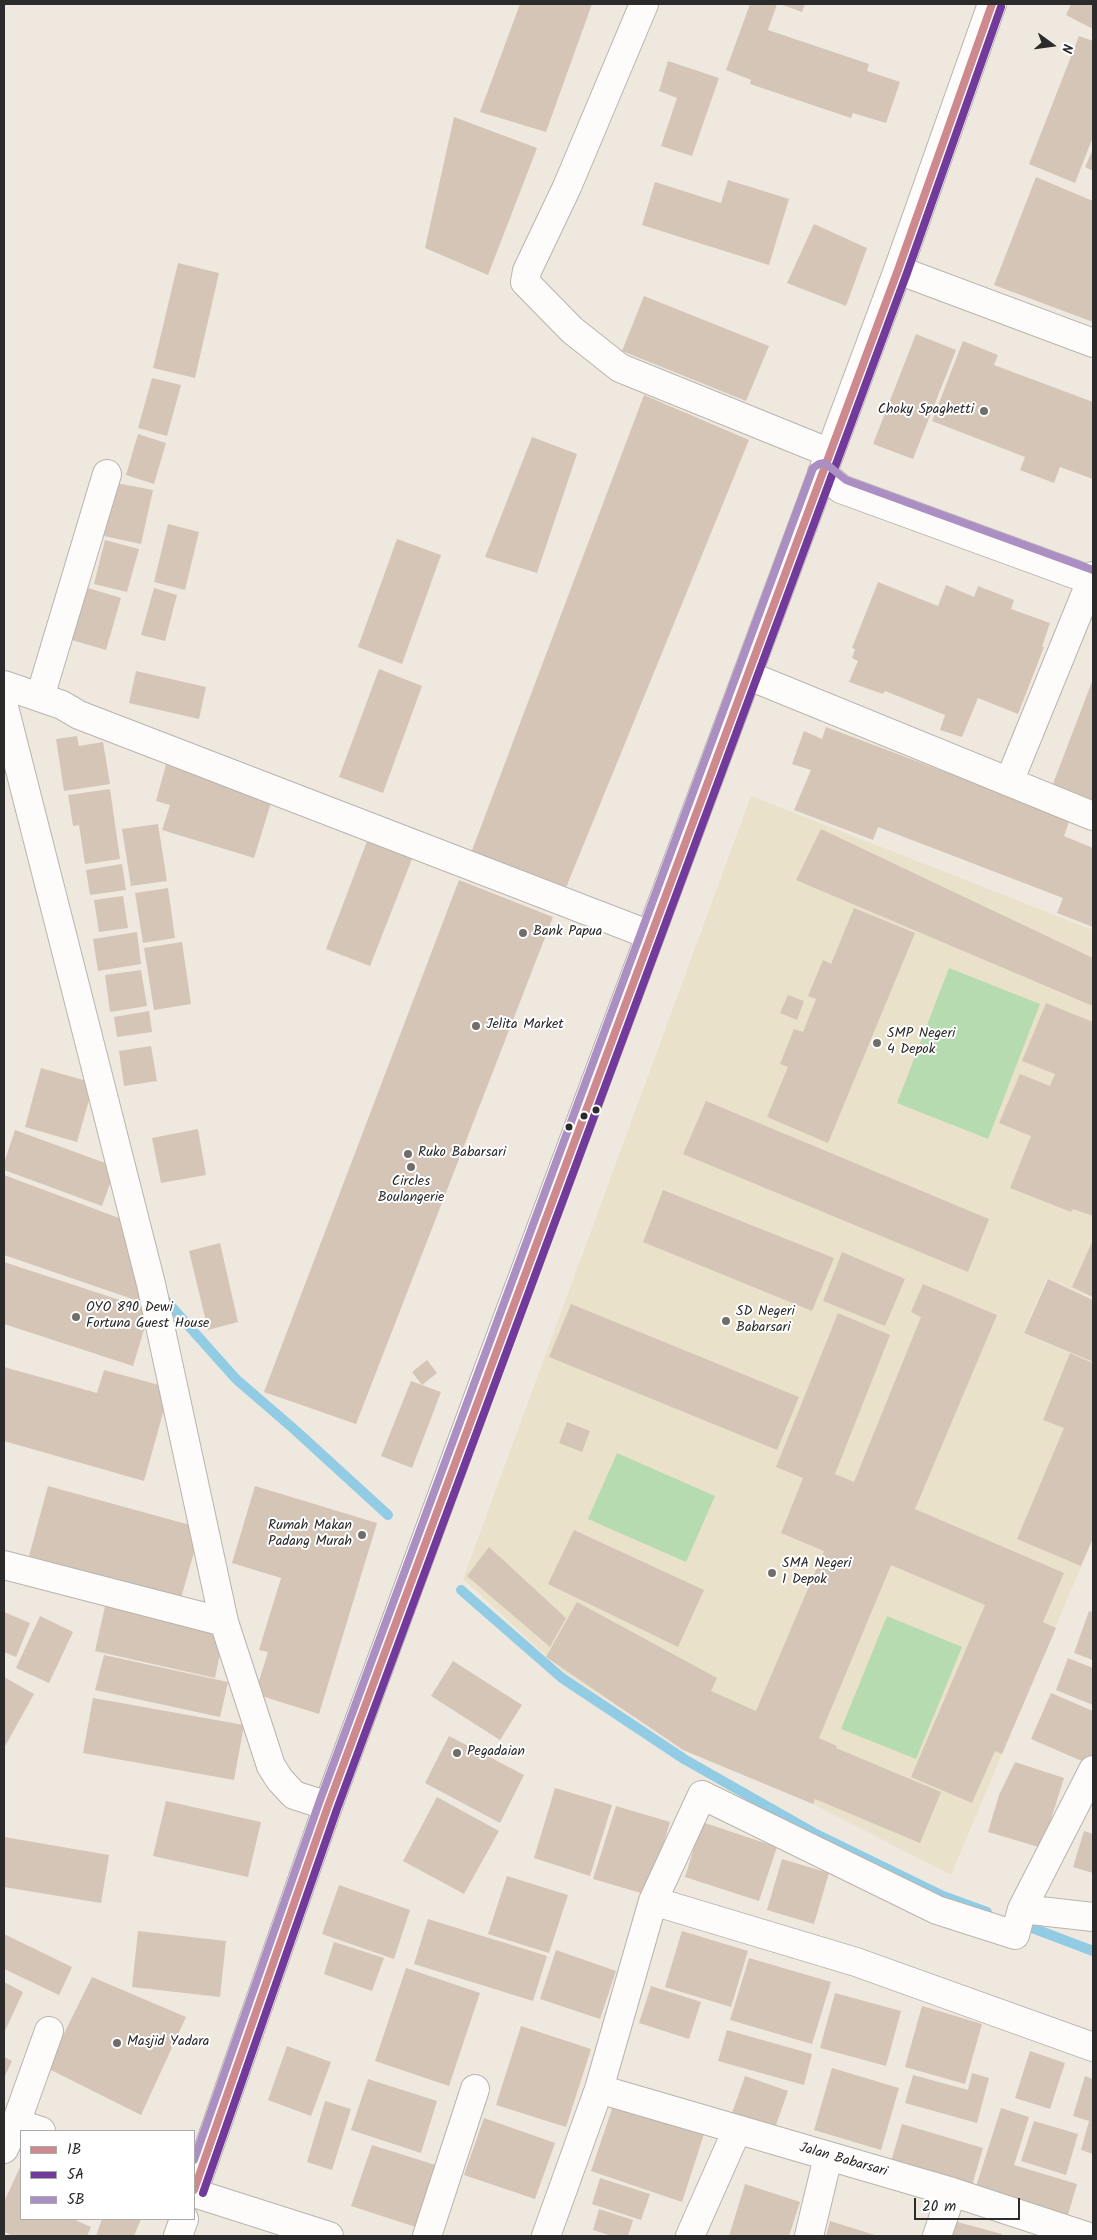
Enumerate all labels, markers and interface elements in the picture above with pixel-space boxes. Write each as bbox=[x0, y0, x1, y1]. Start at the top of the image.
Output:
north arrow bbox=[1027, 20, 1077, 70]
text: N bbox=[1055, 42, 1078, 56]
place label: Choky Spaghetti bbox=[878, 403, 974, 419]
marker: Choky Spaghetti bbox=[978, 405, 990, 417]
place label: Bank Papua bbox=[533, 925, 602, 941]
marker: Bank Papua bbox=[517, 927, 529, 939]
place label: Jelita Market bbox=[486, 1018, 564, 1034]
marker: Jelita Market bbox=[470, 1020, 482, 1032]
place label: SMP Negeri 4 Depok bbox=[887, 1027, 955, 1060]
marker: SMP Negeri 4 Depok bbox=[871, 1037, 883, 1049]
unlabelled marker bbox=[591, 1105, 601, 1115]
unlabelled marker bbox=[579, 1111, 589, 1121]
unlabelled marker bbox=[564, 1122, 574, 1132]
place label: Ruko Babarsari bbox=[418, 1146, 506, 1162]
marker: Ruko Babarsari bbox=[402, 1148, 414, 1160]
marker: Circles Boulangerie bbox=[405, 1161, 417, 1173]
place label: Circles Boulangerie bbox=[378, 1175, 444, 1208]
place label: OYO 890 Dewi Fortuna Guest House bbox=[86, 1301, 209, 1334]
place label: SD Negeri Babarsari bbox=[736, 1305, 795, 1338]
marker: OYO 890 Dewi Fortuna Guest House bbox=[70, 1311, 82, 1323]
marker: SD Negeri Babarsari bbox=[720, 1315, 732, 1327]
place label: Rumah Makan Padang Murah bbox=[268, 1519, 352, 1551]
marker: Rumah Makan Padang Murah bbox=[356, 1529, 368, 1541]
place label: SMA Negeri 1 Depok bbox=[782, 1557, 851, 1590]
marker: SMA Negeri 1 Depok bbox=[766, 1567, 778, 1579]
place label: Pegadaian bbox=[467, 1745, 525, 1761]
marker: Pegadaian bbox=[451, 1747, 463, 1759]
place label: Masjid Yadara bbox=[127, 2035, 209, 2051]
marker: Masjid Yadara bbox=[111, 2037, 123, 2049]
legend bbox=[20, 2130, 195, 2220]
text: 1B bbox=[67, 2138, 81, 2162]
street label: Jalan Babarsari bbox=[797, 2140, 889, 2182]
text: 5A bbox=[67, 2163, 84, 2187]
text: 5B bbox=[67, 2188, 85, 2212]
scale bar bbox=[917, 2188, 1023, 2220]
text: 20 m bbox=[922, 2195, 956, 2219]

